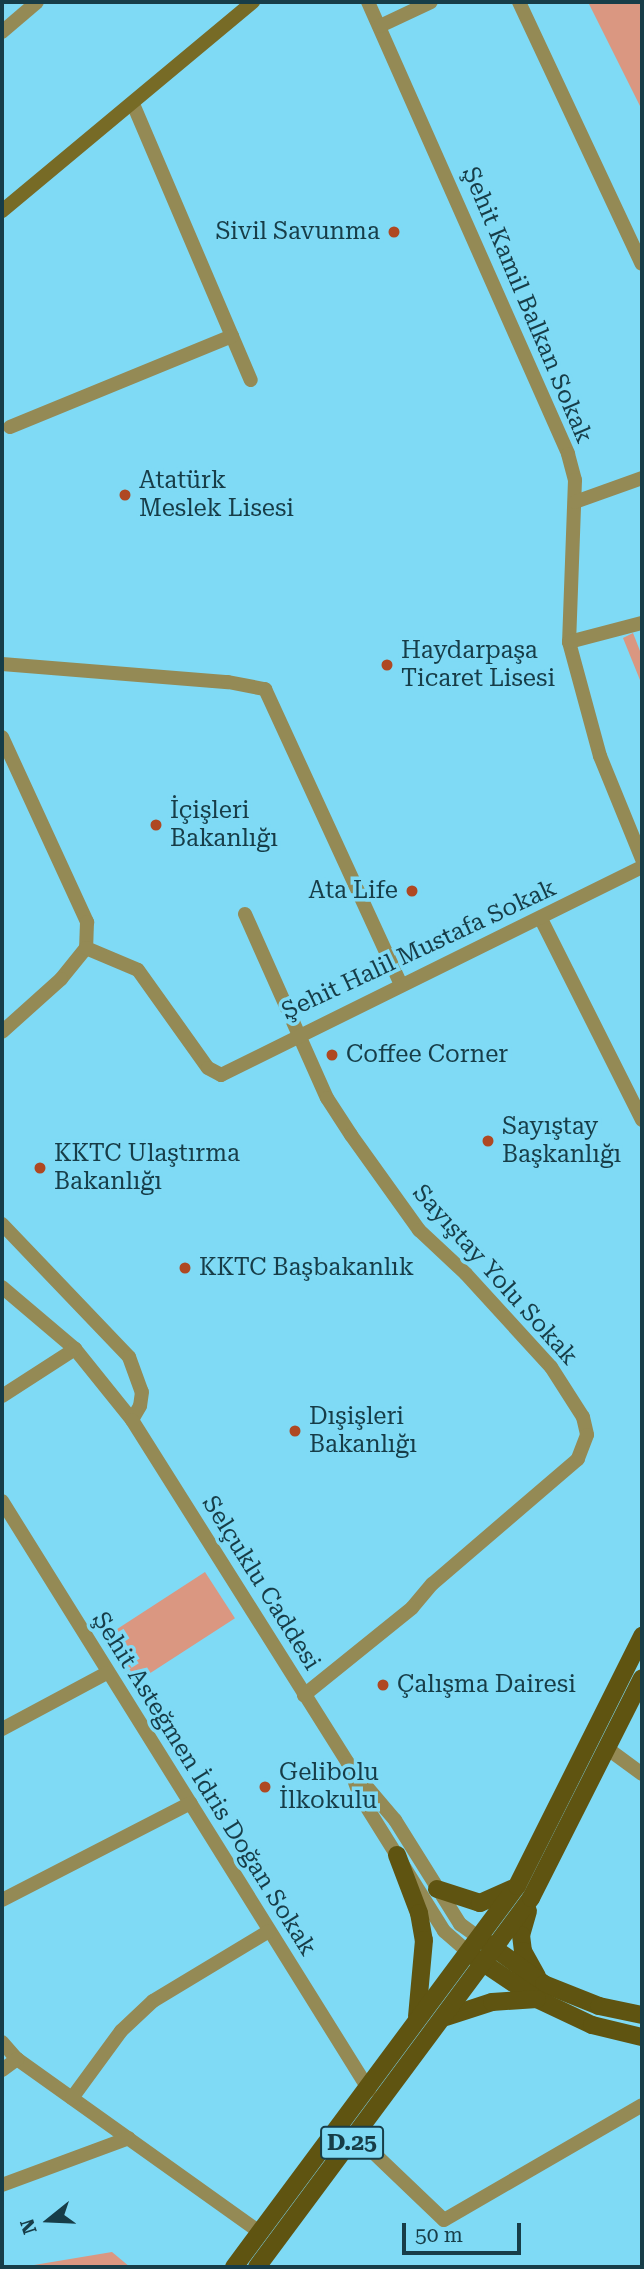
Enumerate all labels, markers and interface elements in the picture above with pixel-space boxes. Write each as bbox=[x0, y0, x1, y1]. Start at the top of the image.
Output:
street label: Şehit Kamil Balkan Sokak bbox=[456, 162, 598, 448]
place label: Sivil Savunma bbox=[215, 218, 380, 246]
marker: Sivil Savunma bbox=[386, 224, 402, 240]
place label: Atatürk Meslek Lisesi bbox=[139, 467, 294, 523]
marker: Atatürk Meslek Lisesi bbox=[117, 487, 133, 503]
place label: Haydarpaşa Ticaret Lisesi bbox=[401, 637, 555, 693]
marker: Haydarpaşa Ticaret Lisesi bbox=[379, 657, 395, 673]
place label: İçişleri Bakanlığı bbox=[170, 797, 278, 853]
marker: İçişleri Bakanlığı bbox=[148, 817, 164, 833]
street label: Şehit Halil Mustafa Sokak bbox=[277, 874, 561, 1026]
place label: Ata Life bbox=[309, 877, 398, 905]
marker: Ata Life bbox=[404, 883, 420, 899]
place label: Coffee Corner bbox=[346, 1041, 508, 1069]
marker: Coffee Corner bbox=[324, 1047, 340, 1063]
place label: Sayıştay Başkanlığı bbox=[502, 1113, 621, 1169]
marker: Sayıştay Başkanlığı bbox=[480, 1133, 496, 1149]
place label: KKTC Ulaştırma Bakanlığı bbox=[54, 1140, 240, 1196]
marker: KKTC Ulaştırma Bakanlığı bbox=[32, 1160, 48, 1176]
street label: Sayıştay Yolu Sokak bbox=[406, 1179, 584, 1371]
place label: KKTC Başbakanlık bbox=[199, 1254, 414, 1282]
marker: KKTC Başbakanlık bbox=[177, 1260, 193, 1276]
place label: Dışişleri Bakanlığı bbox=[309, 1403, 417, 1459]
marker: Dışişleri Bakanlığı bbox=[287, 1423, 303, 1439]
street label: Selçuklu Caddesi bbox=[196, 1491, 326, 1675]
street label: Şehit Asteğmen İdris Doğan Sokak bbox=[86, 1607, 322, 1961]
place label: Çalışma Dairesi bbox=[397, 1671, 576, 1699]
marker: Çalışma Dairesi bbox=[375, 1677, 391, 1693]
place label: Gelibolu İlkokulu bbox=[279, 1759, 379, 1815]
marker: Gelibolu İlkokulu bbox=[257, 1779, 273, 1795]
road number: D.25 bbox=[319, 2124, 385, 2162]
north arrow bbox=[14, 2185, 84, 2255]
scale bar bbox=[406, 2210, 525, 2254]
text: N bbox=[15, 2216, 42, 2237]
text: 50 m bbox=[415, 2223, 463, 2247]

